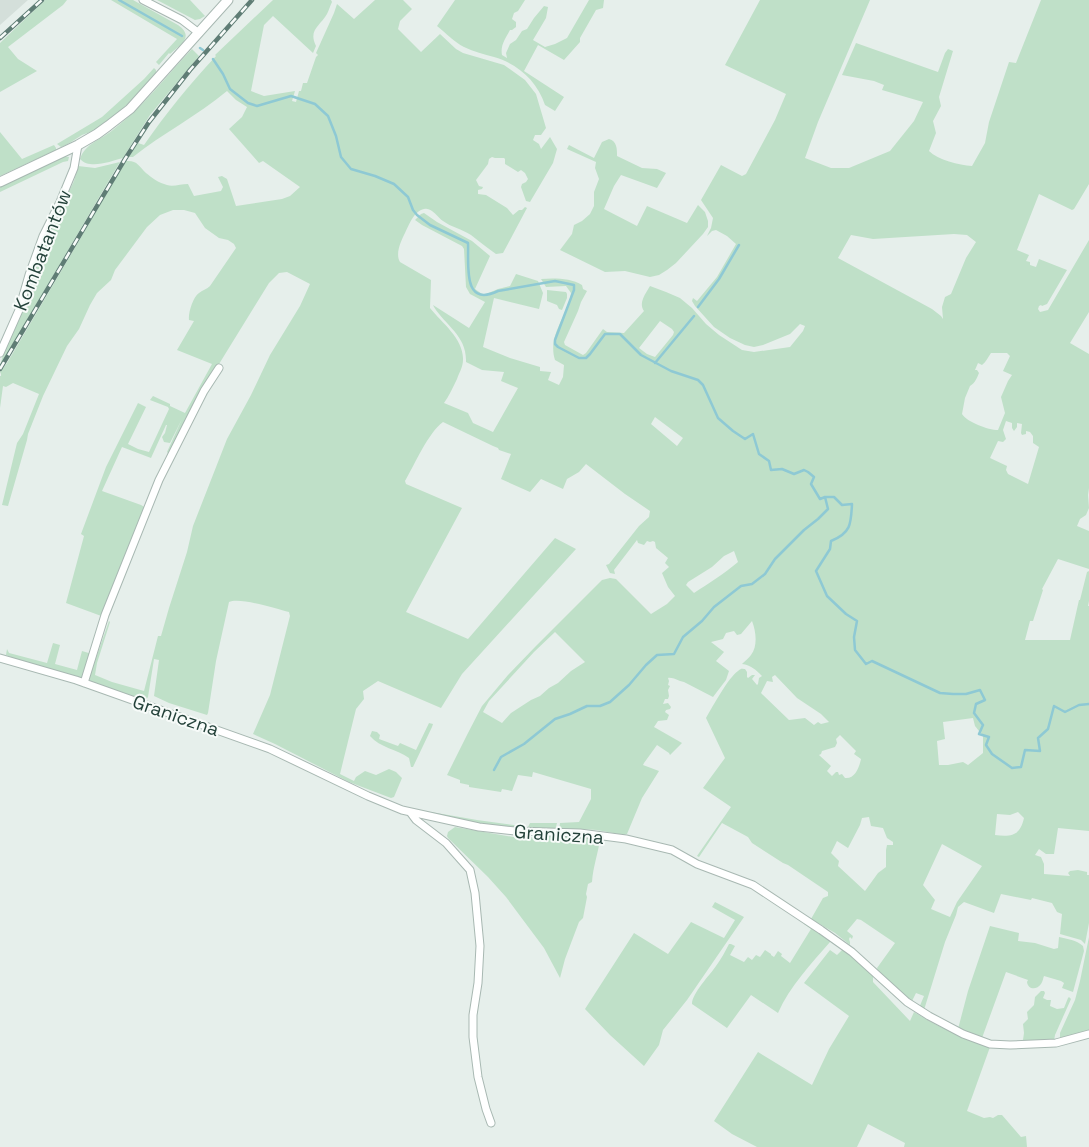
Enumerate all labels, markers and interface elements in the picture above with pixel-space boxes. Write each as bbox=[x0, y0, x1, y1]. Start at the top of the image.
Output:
street label: Kombatantów bbox=[8, 186, 77, 314]
street label: Graniczna bbox=[129, 689, 223, 742]
street label: Graniczna bbox=[513, 819, 605, 850]

